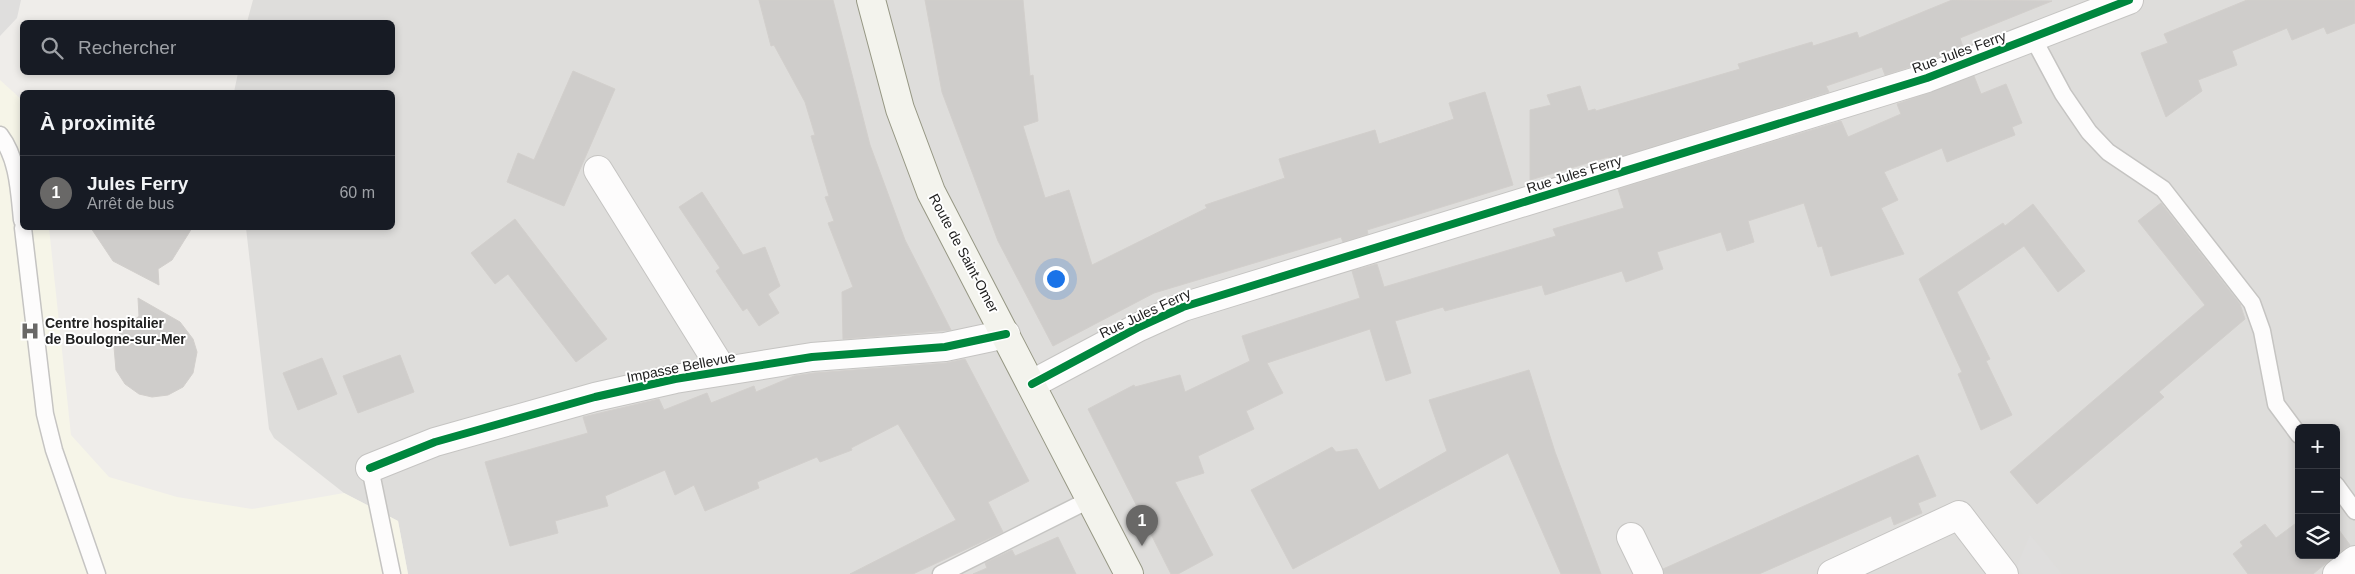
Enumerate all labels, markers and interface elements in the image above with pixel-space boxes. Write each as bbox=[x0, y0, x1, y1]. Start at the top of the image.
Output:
search box bbox=[20, 20, 395, 75]
street label: Rue Jules Ferry bbox=[1910, 28, 2008, 76]
icon: search bbox=[38, 34, 66, 62]
text: Rechercher bbox=[78, 37, 176, 58]
text: À proximité bbox=[40, 111, 156, 134]
street label: Rue Jules Ferry bbox=[1524, 152, 1624, 196]
text: Jules Ferry bbox=[87, 173, 188, 194]
text: 1 bbox=[52, 184, 60, 201]
text: 60 m bbox=[339, 184, 375, 201]
street label: Route de Saint-Omer bbox=[926, 191, 1002, 315]
text: Arrêt de bus bbox=[87, 195, 174, 212]
your location bbox=[1043, 266, 1069, 292]
street label: Rue Jules Ferry bbox=[1097, 285, 1193, 341]
place label: Centre hospitalier de Boulogne-sur-Mer bbox=[45, 315, 186, 347]
hospital icon: Centre hospitalier de Boulogne-sur-Mer bbox=[19, 320, 41, 342]
street label: Impasse Bellevue bbox=[625, 349, 737, 385]
map controls bbox=[2295, 424, 2340, 559]
button: + bbox=[2295, 424, 2340, 469]
button: − bbox=[2295, 469, 2340, 514]
pin: 1 bbox=[1126, 505, 1158, 546]
button: layers bbox=[2295, 514, 2340, 559]

